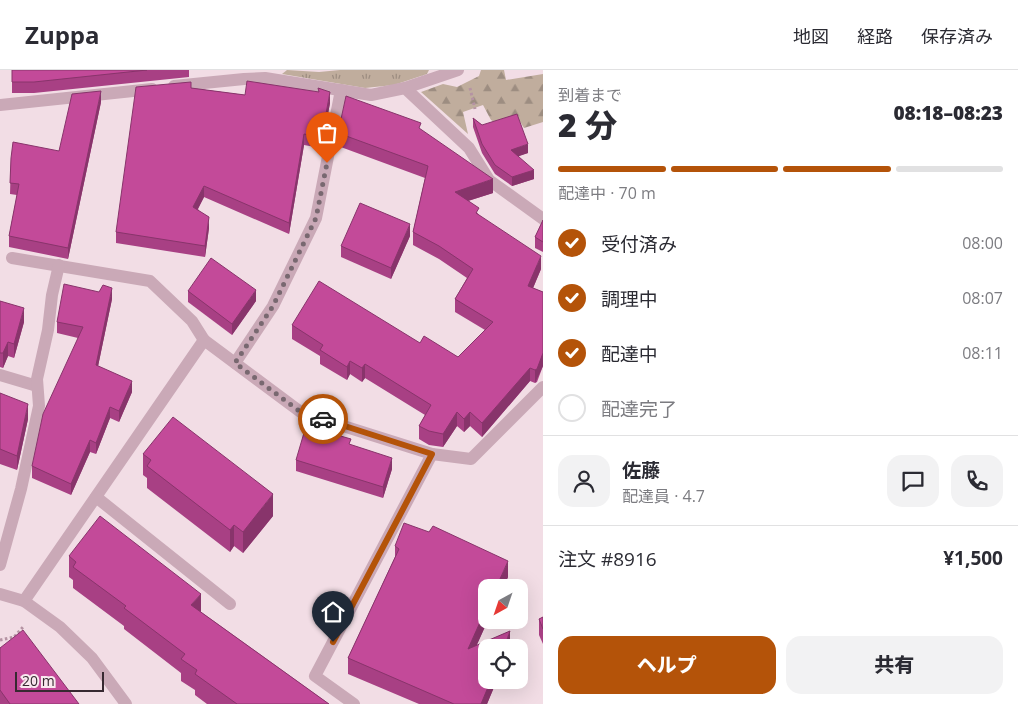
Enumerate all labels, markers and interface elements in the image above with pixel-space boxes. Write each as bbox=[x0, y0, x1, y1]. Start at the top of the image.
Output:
text: Zuppa bbox=[25, 18, 100, 51]
text: 地図 bbox=[793, 24, 829, 48]
text: 経路 bbox=[857, 24, 893, 48]
text: 保存済み bbox=[921, 24, 993, 48]
text: 到着まで bbox=[558, 84, 622, 106]
text: 08:18–08:23 bbox=[893, 100, 1003, 126]
text: 2 分 bbox=[558, 103, 617, 146]
pin bbox=[306, 112, 348, 163]
icon: bag bbox=[313, 119, 341, 147]
text: 配達中 · 70 m bbox=[558, 182, 656, 204]
icon: check bbox=[558, 229, 586, 257]
text: 受付済み bbox=[601, 231, 677, 257]
text: 08:00 bbox=[962, 232, 1003, 254]
icon: check bbox=[558, 284, 586, 312]
text: 調理中 bbox=[601, 286, 658, 312]
text: 08:07 bbox=[962, 287, 1003, 309]
icon: check bbox=[558, 339, 586, 367]
text: 配達中 bbox=[601, 341, 658, 367]
text: 08:11 bbox=[962, 342, 1003, 364]
courier bbox=[298, 394, 348, 444]
text: 配達完了 bbox=[601, 396, 677, 422]
icon: car bbox=[309, 405, 337, 433]
button: person bbox=[558, 455, 610, 507]
button: chat bbox=[887, 455, 939, 507]
button: phone bbox=[951, 455, 1003, 507]
text: 佐藤 bbox=[622, 457, 660, 483]
text: 配達員 · 4.7 bbox=[622, 485, 705, 507]
text: ¥1,500 bbox=[943, 545, 1003, 571]
text: 注文 #8916 bbox=[558, 546, 657, 572]
north arrow bbox=[478, 579, 528, 629]
map controls bbox=[478, 579, 528, 689]
pin bbox=[312, 591, 354, 642]
icon: home bbox=[319, 598, 347, 626]
button: ヘルプ bbox=[558, 636, 776, 694]
button: 共有 bbox=[786, 636, 1003, 694]
button: locate bbox=[478, 639, 528, 689]
scale bar bbox=[15, 669, 104, 692]
text: 20 m bbox=[22, 671, 55, 690]

